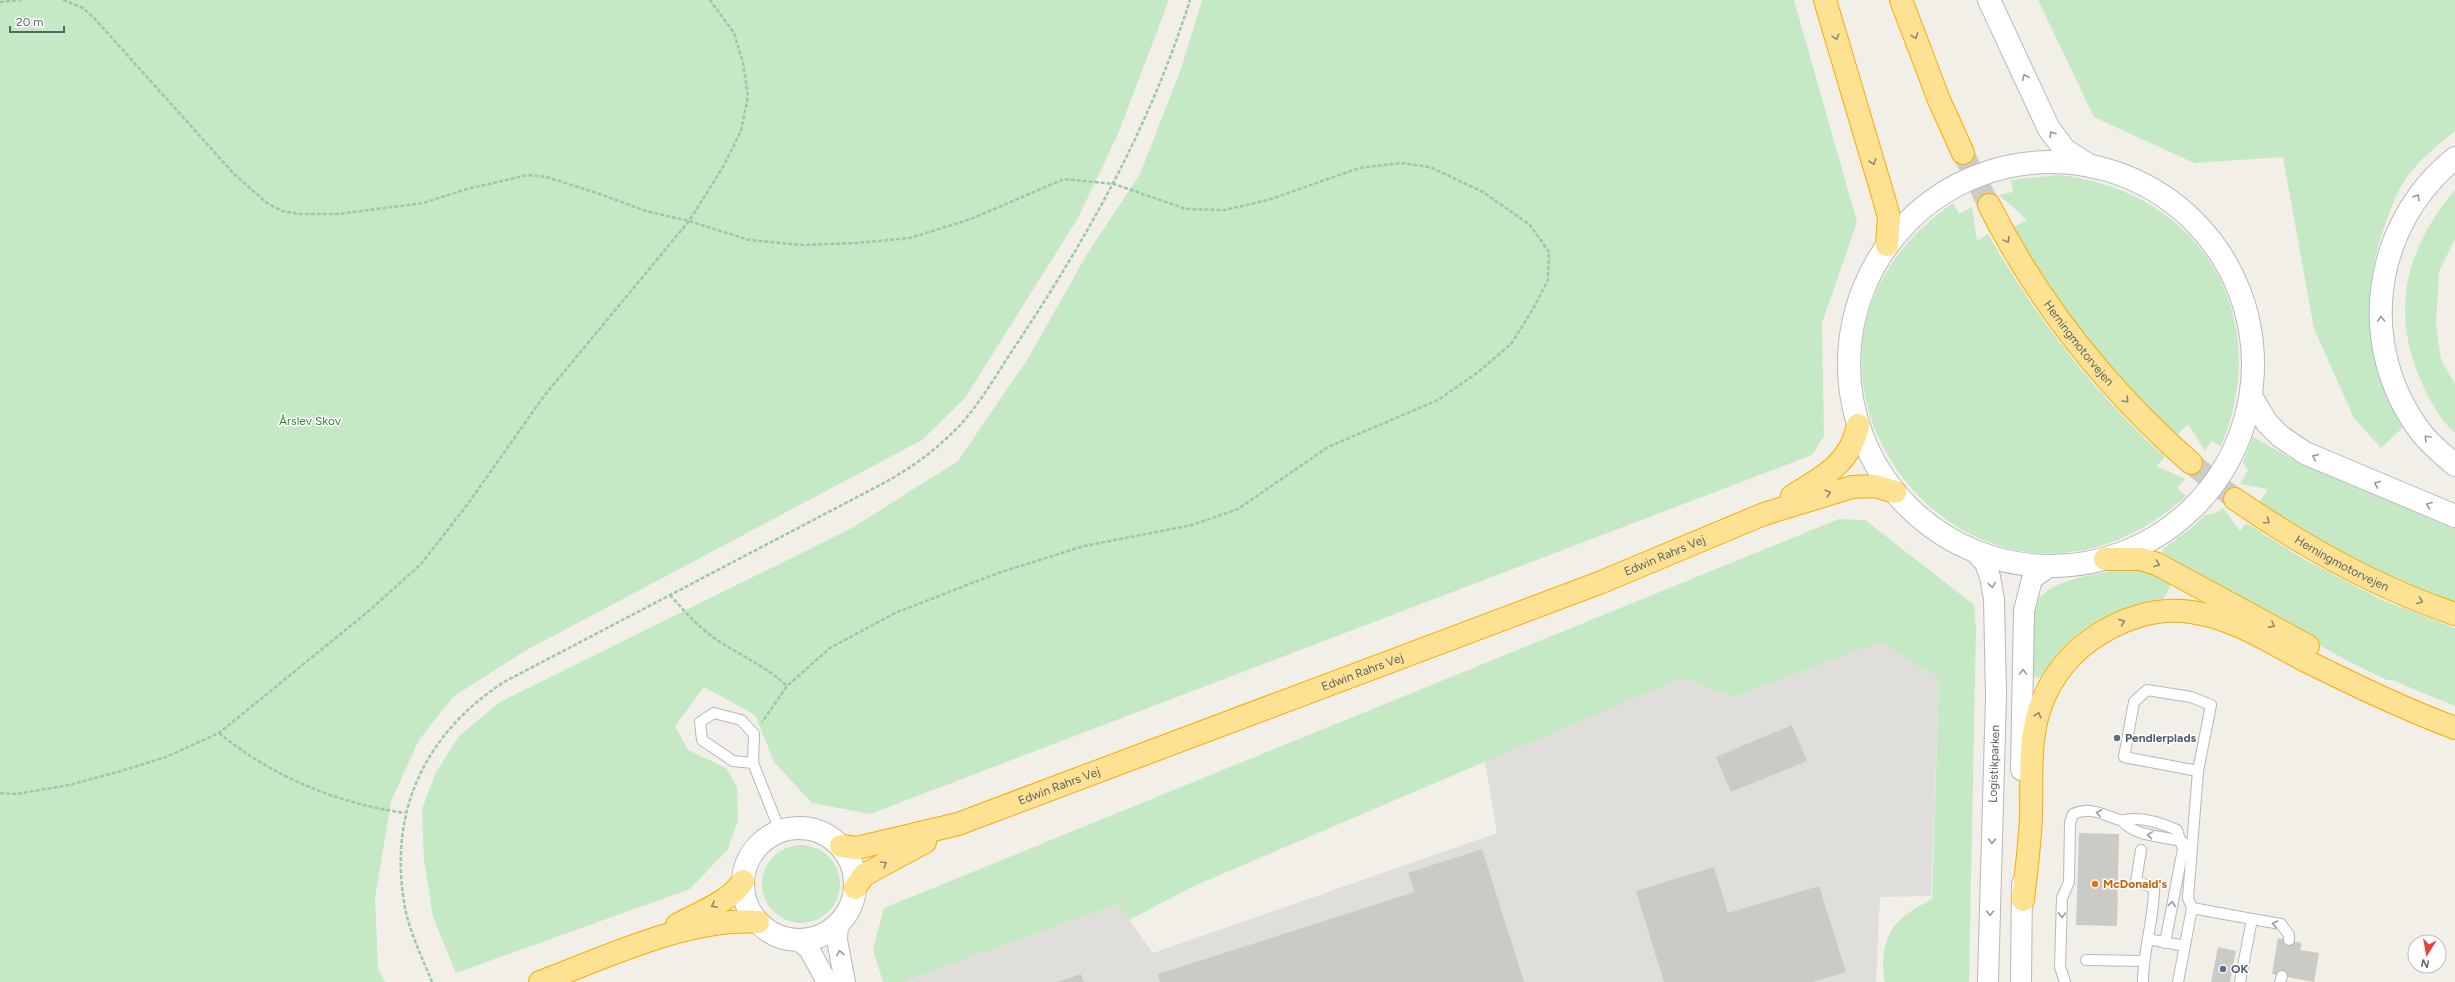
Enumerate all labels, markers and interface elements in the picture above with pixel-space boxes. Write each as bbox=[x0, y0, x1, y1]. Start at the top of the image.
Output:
scale bar bbox=[10, 8, 64, 34]
text: 20 m bbox=[16, 15, 44, 29]
one-way arrow bbox=[1910, 33, 1918, 40]
one-way arrow bbox=[1831, 34, 1840, 41]
one-way arrow bbox=[2022, 73, 2030, 81]
one-way arrow bbox=[2050, 131, 2057, 138]
one-way arrow bbox=[1868, 158, 1877, 165]
one-way arrow bbox=[2412, 194, 2420, 201]
one-way arrow bbox=[2002, 236, 2010, 243]
street label: Herningmotorvejen bbox=[2041, 298, 2117, 389]
one-way arrow bbox=[2376, 316, 2385, 322]
one-way arrow bbox=[2121, 395, 2128, 403]
park label: Årslev Skov bbox=[279, 414, 342, 428]
one-way arrow bbox=[2424, 435, 2432, 443]
one-way arrow bbox=[2312, 454, 2319, 462]
one-way arrow bbox=[2373, 481, 2381, 489]
one-way arrow bbox=[1824, 489, 1831, 498]
one-way arrow bbox=[2425, 502, 2432, 510]
one-way arrow bbox=[2263, 516, 2270, 523]
street label: Edwin Rahrs Vej bbox=[1622, 532, 1707, 579]
street label: Herningmotorvejen bbox=[2292, 533, 2391, 594]
one-way arrow bbox=[2153, 560, 2160, 568]
one-way arrow bbox=[1987, 582, 1996, 588]
one-way arrow bbox=[2417, 597, 2424, 605]
one-way arrow bbox=[2118, 618, 2125, 626]
one-way arrow bbox=[2267, 621, 2275, 628]
street label: Edwin Rahrs Vej bbox=[1319, 650, 1405, 694]
one-way arrow bbox=[2019, 669, 2027, 675]
one-way arrow bbox=[2033, 712, 2042, 719]
street label: Logistikparken bbox=[1986, 724, 2002, 803]
place label: Pendlerplads bbox=[2125, 731, 2197, 745]
marker: Pendlerplads bbox=[2112, 733, 2122, 743]
street label: Edwin Rahrs Vej bbox=[1016, 764, 1102, 808]
one-way arrow bbox=[2096, 809, 2102, 817]
one-way arrow bbox=[2147, 831, 2153, 840]
one-way arrow bbox=[1988, 838, 1996, 844]
one-way arrow bbox=[880, 861, 888, 868]
place label: McDonald's bbox=[2103, 877, 2167, 891]
marker: McDonald's bbox=[2090, 879, 2100, 889]
one-way arrow bbox=[711, 901, 718, 908]
one-way arrow bbox=[2168, 901, 2176, 907]
one-way arrow bbox=[1986, 910, 1994, 916]
one-way arrow bbox=[2057, 912, 2066, 918]
one-way arrow bbox=[2272, 920, 2278, 928]
north arrow bbox=[2407, 934, 2447, 974]
one-way arrow bbox=[836, 950, 844, 956]
text: N bbox=[2420, 956, 2431, 971]
place label: OK bbox=[2231, 962, 2248, 976]
marker: OK bbox=[2218, 964, 2228, 974]

